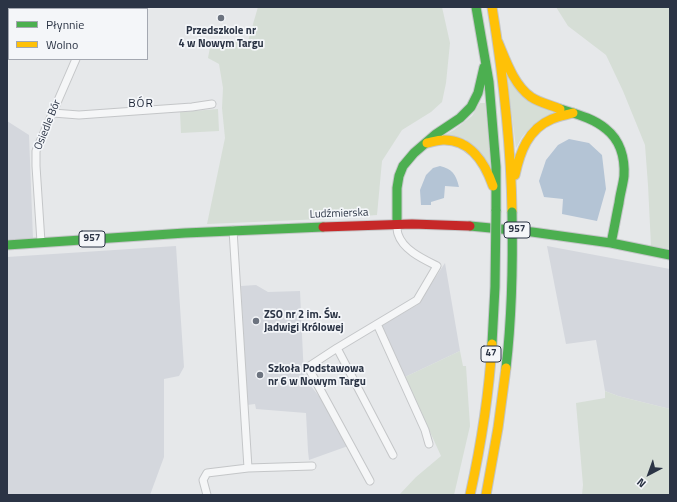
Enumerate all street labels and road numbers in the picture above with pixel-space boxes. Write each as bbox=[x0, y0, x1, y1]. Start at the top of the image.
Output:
street label: Osiedle Bór bbox=[32, 98, 64, 152]
street label: Ludźmierska bbox=[309, 206, 369, 222]
road number: 957 bbox=[504, 222, 530, 238]
road number: 957 bbox=[79, 231, 105, 247]
road number: 47 bbox=[481, 346, 501, 362]

